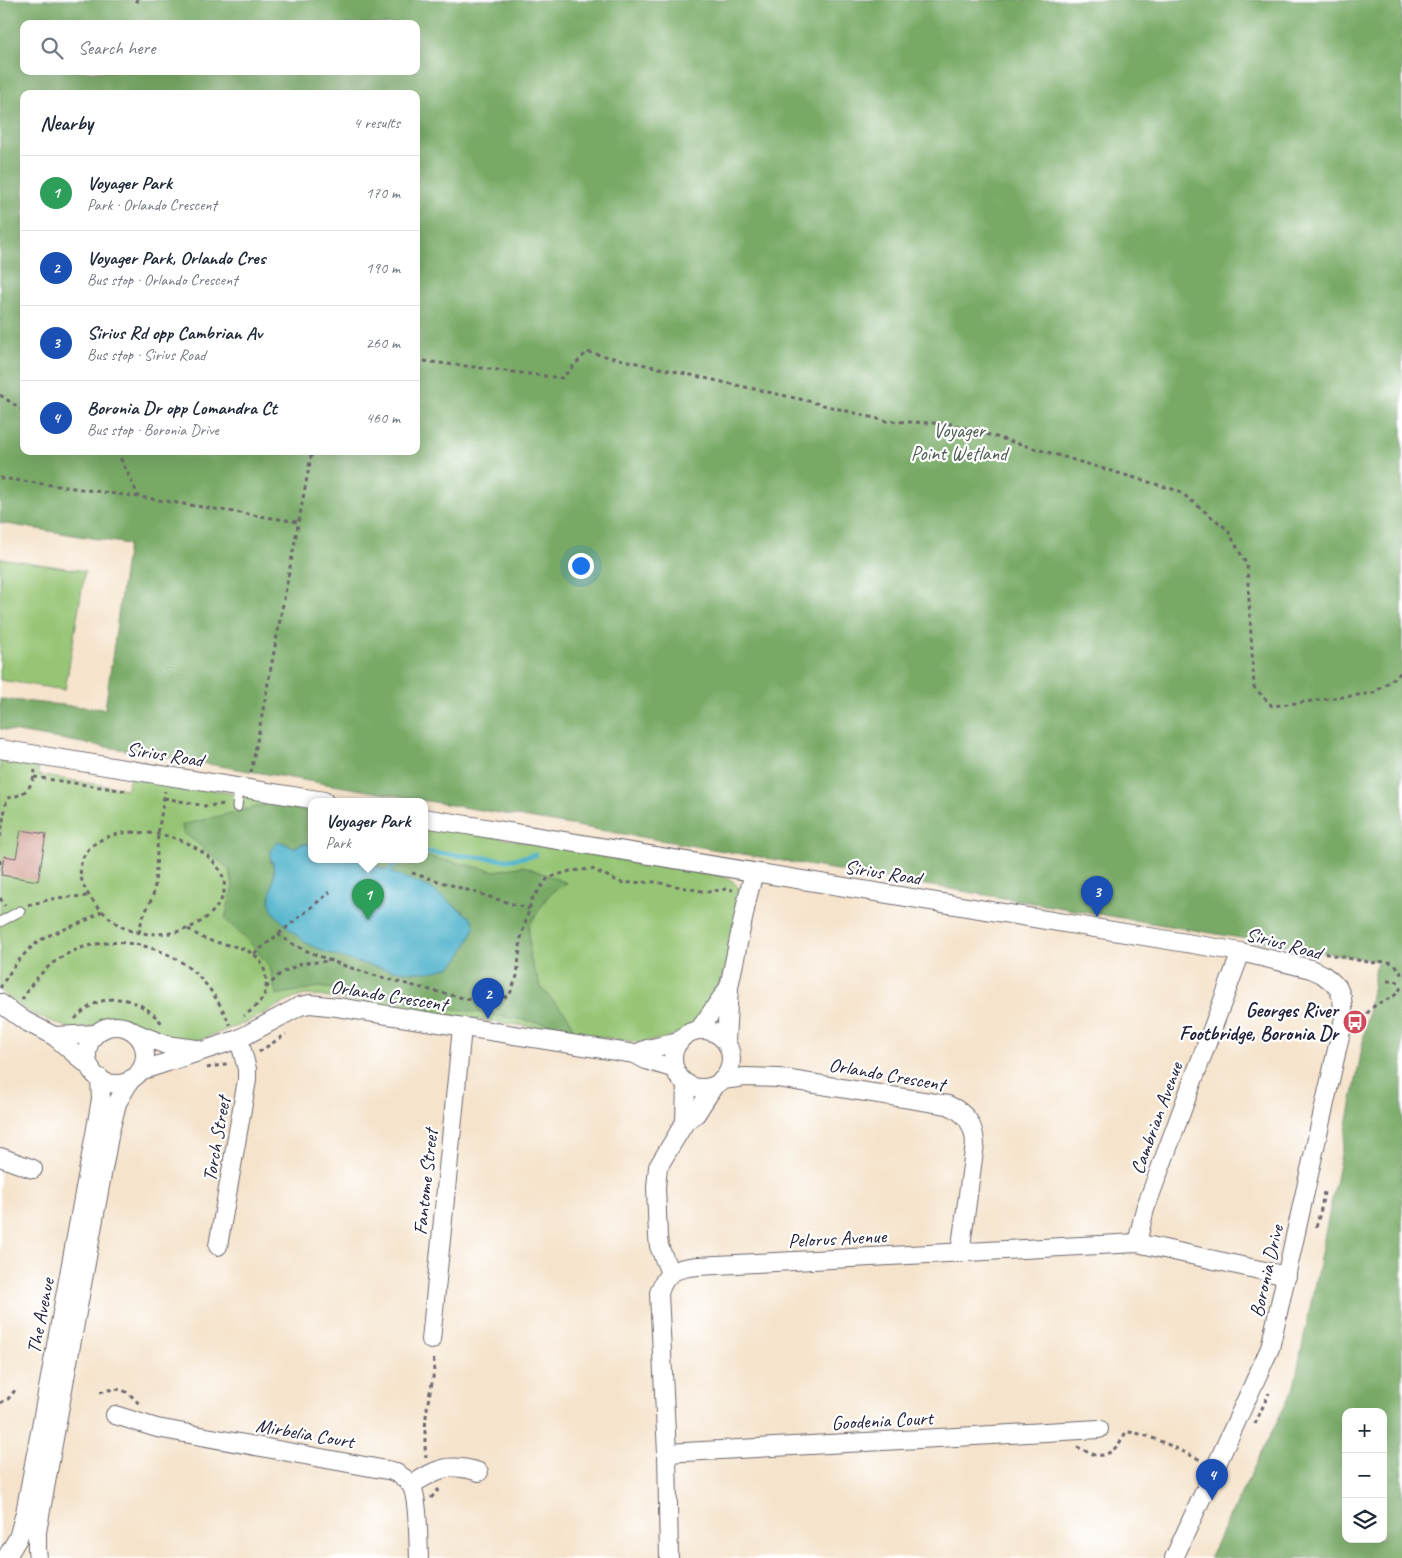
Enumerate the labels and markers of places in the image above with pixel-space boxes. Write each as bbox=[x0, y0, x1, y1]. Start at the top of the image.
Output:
pin: 3 bbox=[1081, 876, 1113, 917]
pin: 1 bbox=[352, 879, 384, 920]
pin: 2 bbox=[472, 978, 504, 1019]
place label: Georges River Footbridge, Boronia Dr bbox=[1179, 998, 1341, 1046]
bus stop icon: Georges River Footbridge, Boronia Dr bbox=[1342, 1009, 1368, 1035]
pin: 4 bbox=[1196, 1459, 1228, 1500]

